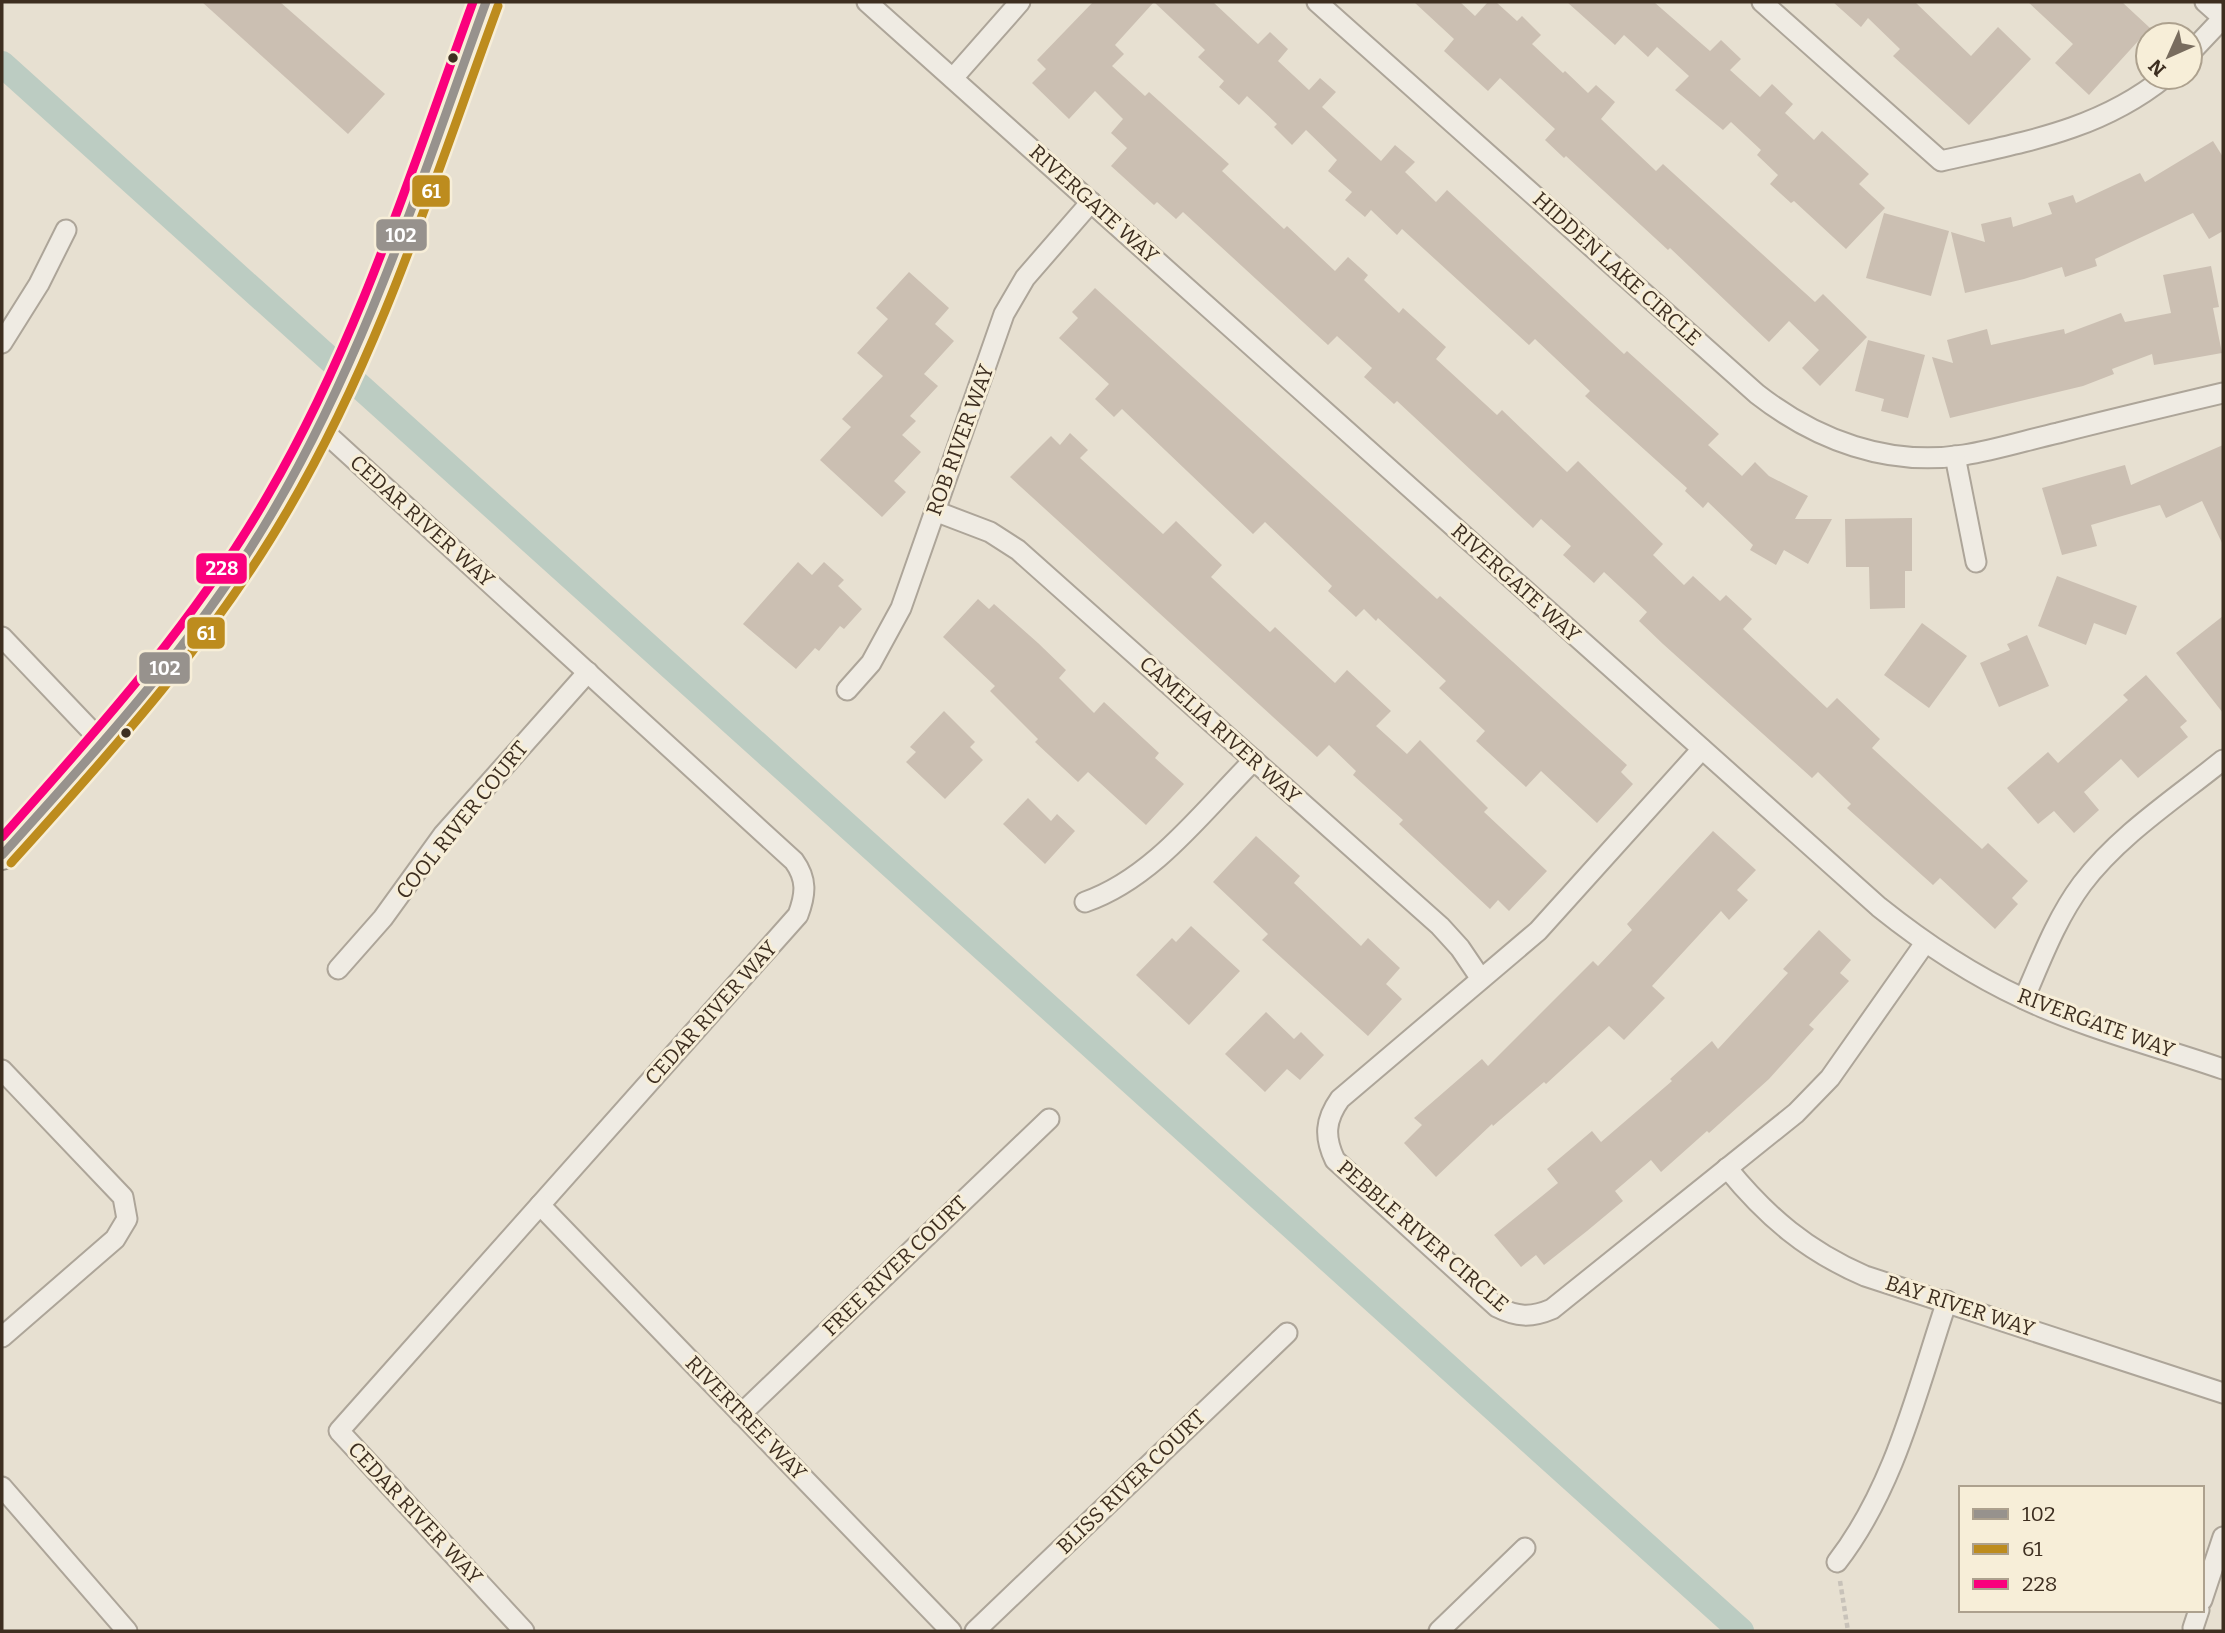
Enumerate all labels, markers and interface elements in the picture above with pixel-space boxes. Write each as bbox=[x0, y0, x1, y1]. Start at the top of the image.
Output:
north arrow bbox=[2134, 21, 2204, 91]
unlabelled marker bbox=[446, 51, 460, 65]
text: N bbox=[2144, 54, 2171, 81]
street label: RIVERGATE WAY bbox=[1024, 139, 1164, 269]
line badge: 61 bbox=[411, 174, 451, 208]
text: 61 bbox=[421, 180, 441, 203]
street label: HIDDEN LAKE CIRCLE bbox=[1527, 186, 1707, 352]
line badge: 102 bbox=[375, 218, 428, 252]
text: 102 bbox=[386, 224, 417, 247]
street label: ROB RIVER WAY bbox=[921, 360, 1000, 519]
street label: CEDAR RIVER WAY bbox=[344, 449, 500, 593]
street label: RIVERGATE WAY bbox=[1446, 518, 1586, 648]
line badge: 228 bbox=[195, 552, 248, 585]
text: 228 bbox=[206, 557, 238, 580]
line badge: 61 bbox=[186, 616, 226, 650]
text: 61 bbox=[196, 622, 216, 645]
line badge: 102 bbox=[138, 651, 191, 685]
street label: CAMELIA RIVER WAY bbox=[1134, 651, 1306, 810]
text: 102 bbox=[150, 657, 181, 680]
unlabelled marker bbox=[119, 726, 133, 740]
street label: COOL RIVER COURT bbox=[390, 736, 534, 904]
street label: CEDAR RIVER WAY bbox=[639, 935, 783, 1091]
street label: RIVERGATE WAY bbox=[2014, 983, 2178, 1064]
street label: PEBBLE RIVER CIRCLE bbox=[1332, 1155, 1514, 1317]
street label: FREE RIVER COURT bbox=[817, 1190, 973, 1342]
street label: BAY RIVER WAY bbox=[1882, 1270, 2038, 1343]
street label: RIVERTREE WAY bbox=[680, 1350, 812, 1486]
street label: BLISS RIVER COURT bbox=[1051, 1404, 1211, 1560]
street label: CEDAR RIVER WAY bbox=[342, 1436, 488, 1590]
legend bbox=[1959, 1486, 2204, 1612]
text: 102 bbox=[2022, 1501, 2055, 1527]
text: 61 bbox=[2022, 1536, 2043, 1562]
text: 228 bbox=[2022, 1571, 2057, 1597]

